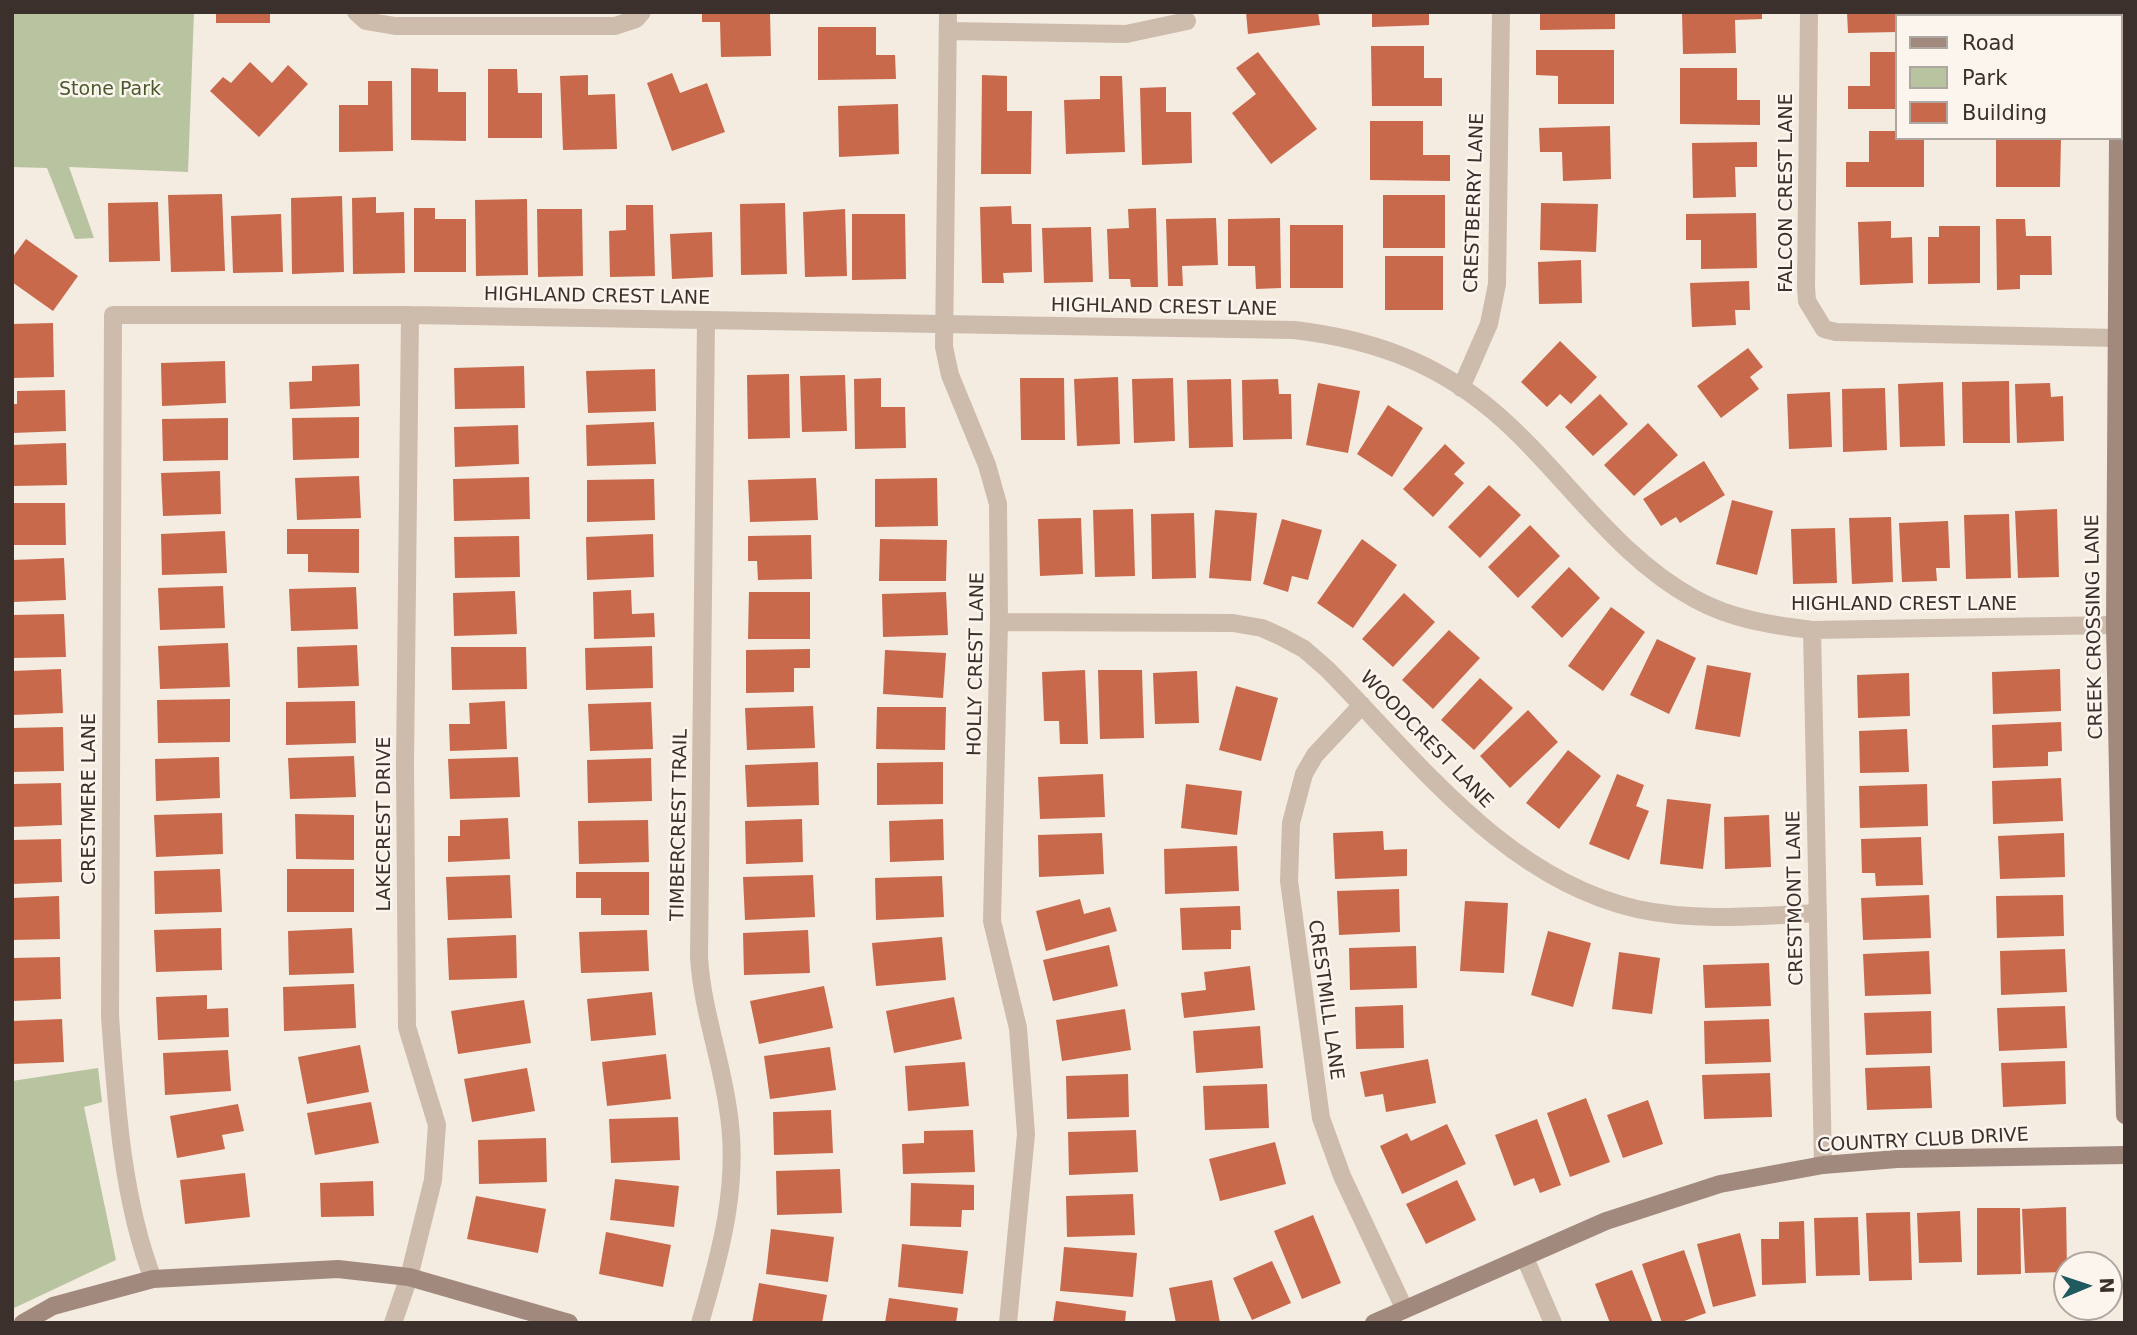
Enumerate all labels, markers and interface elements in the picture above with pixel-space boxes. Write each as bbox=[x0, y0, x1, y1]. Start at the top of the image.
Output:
legend bbox=[1896, 14, 2123, 140]
text: Road bbox=[1962, 31, 2015, 55]
text: Park bbox=[1962, 66, 2007, 90]
park label: Stone Park bbox=[59, 79, 161, 101]
street label: FALCON CREST LANE bbox=[1776, 93, 1798, 293]
text: Building bbox=[1962, 101, 2047, 125]
street label: CRESTBERRY LANE bbox=[1460, 113, 1490, 293]
street label: HIGHLAND CREST LANE bbox=[484, 284, 710, 310]
street label: HIGHLAND CREST LANE bbox=[1051, 295, 1277, 321]
street label: CREEK CROSSING LANE bbox=[2082, 514, 2108, 740]
street label: HOLLY CREST LANE bbox=[964, 572, 990, 756]
street label: HIGHLAND CREST LANE bbox=[1791, 594, 2017, 616]
street label: WOODCREST LANE bbox=[1355, 667, 1497, 813]
street label: CRESTMERE LANE bbox=[79, 713, 101, 885]
street label: TIMBERCREST TRAIL bbox=[667, 729, 693, 921]
street label: LAKECREST DRIVE bbox=[374, 736, 396, 912]
street label: CRESTMONT LANE bbox=[1783, 810, 1809, 986]
street label: CRESTMILL LANE bbox=[1302, 918, 1348, 1082]
street label: COUNTRY CLUB DRIVE bbox=[1817, 1124, 2029, 1158]
north arrow bbox=[2053, 1251, 2123, 1321]
text: N bbox=[2096, 1277, 2118, 1294]

